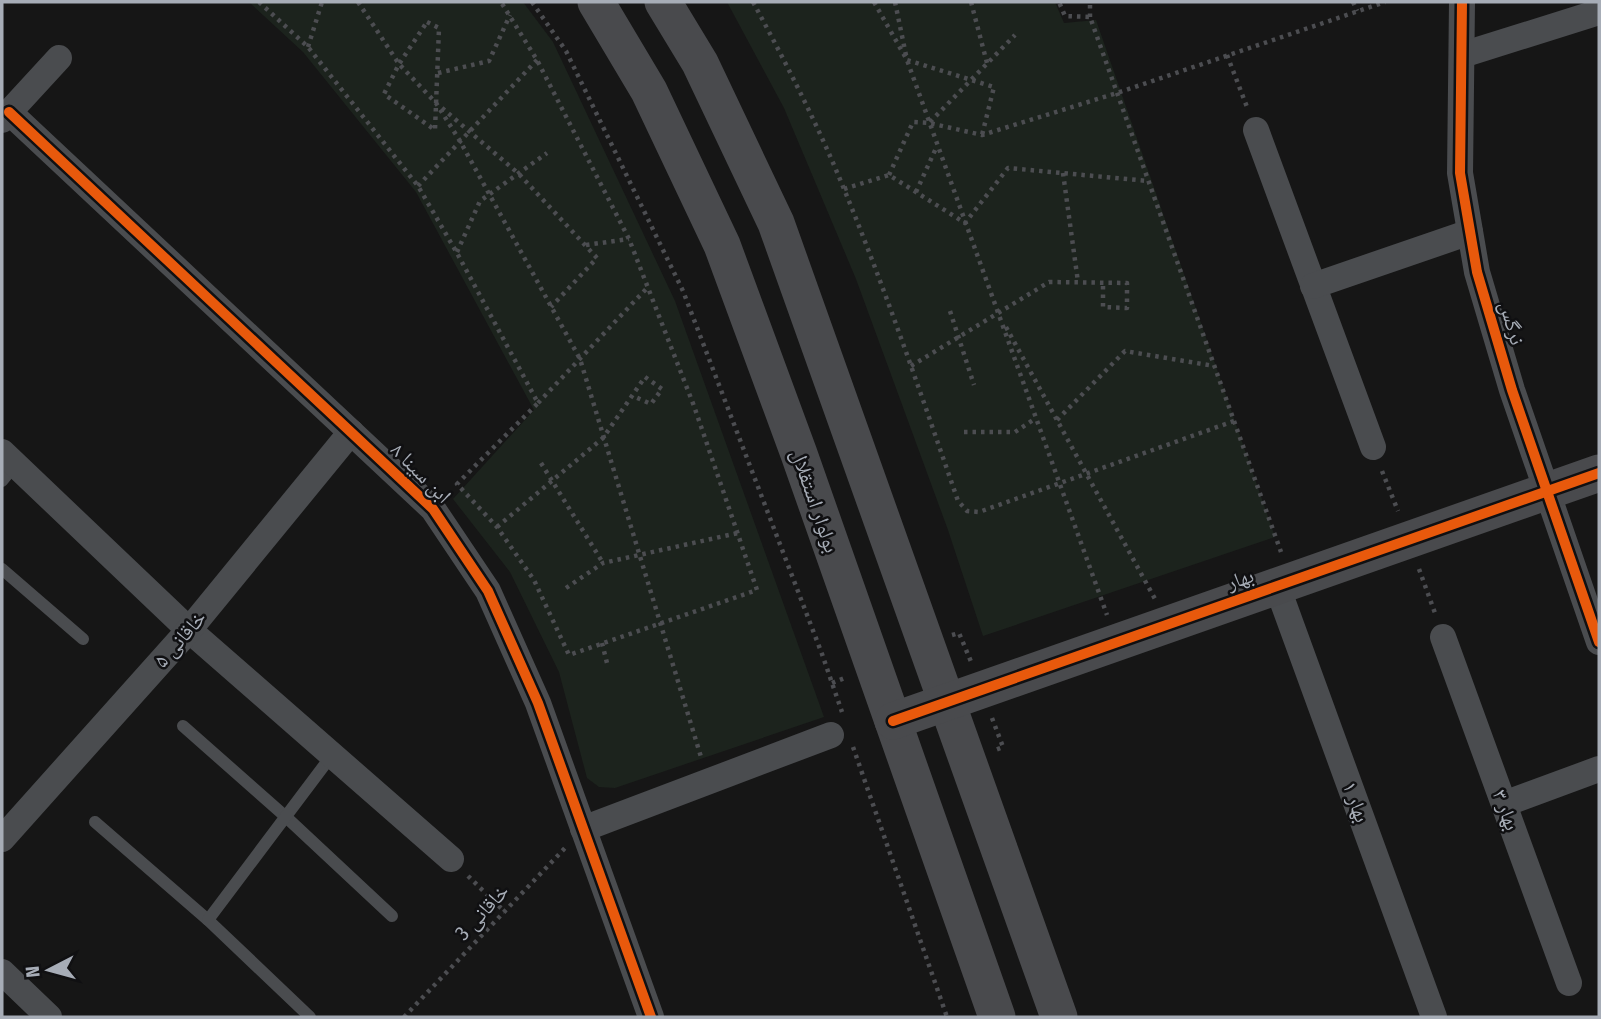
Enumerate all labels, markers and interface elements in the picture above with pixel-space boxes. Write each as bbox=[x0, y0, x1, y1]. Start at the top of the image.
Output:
street label: نرگس bbox=[1493, 298, 1531, 348]
street label: ابن سینا ۸ bbox=[385, 437, 457, 509]
street label: بولوار استقلال bbox=[785, 446, 845, 556]
street label: بهار bbox=[1222, 562, 1257, 596]
street label: خاقانی ۵ bbox=[148, 605, 212, 673]
street label: بهار ۱ bbox=[1337, 778, 1375, 826]
street label: بهار ۳ bbox=[1487, 786, 1525, 834]
street label: خاقانی 3 bbox=[449, 878, 515, 946]
north arrow bbox=[14, 935, 84, 1005]
text: N bbox=[21, 965, 45, 979]

